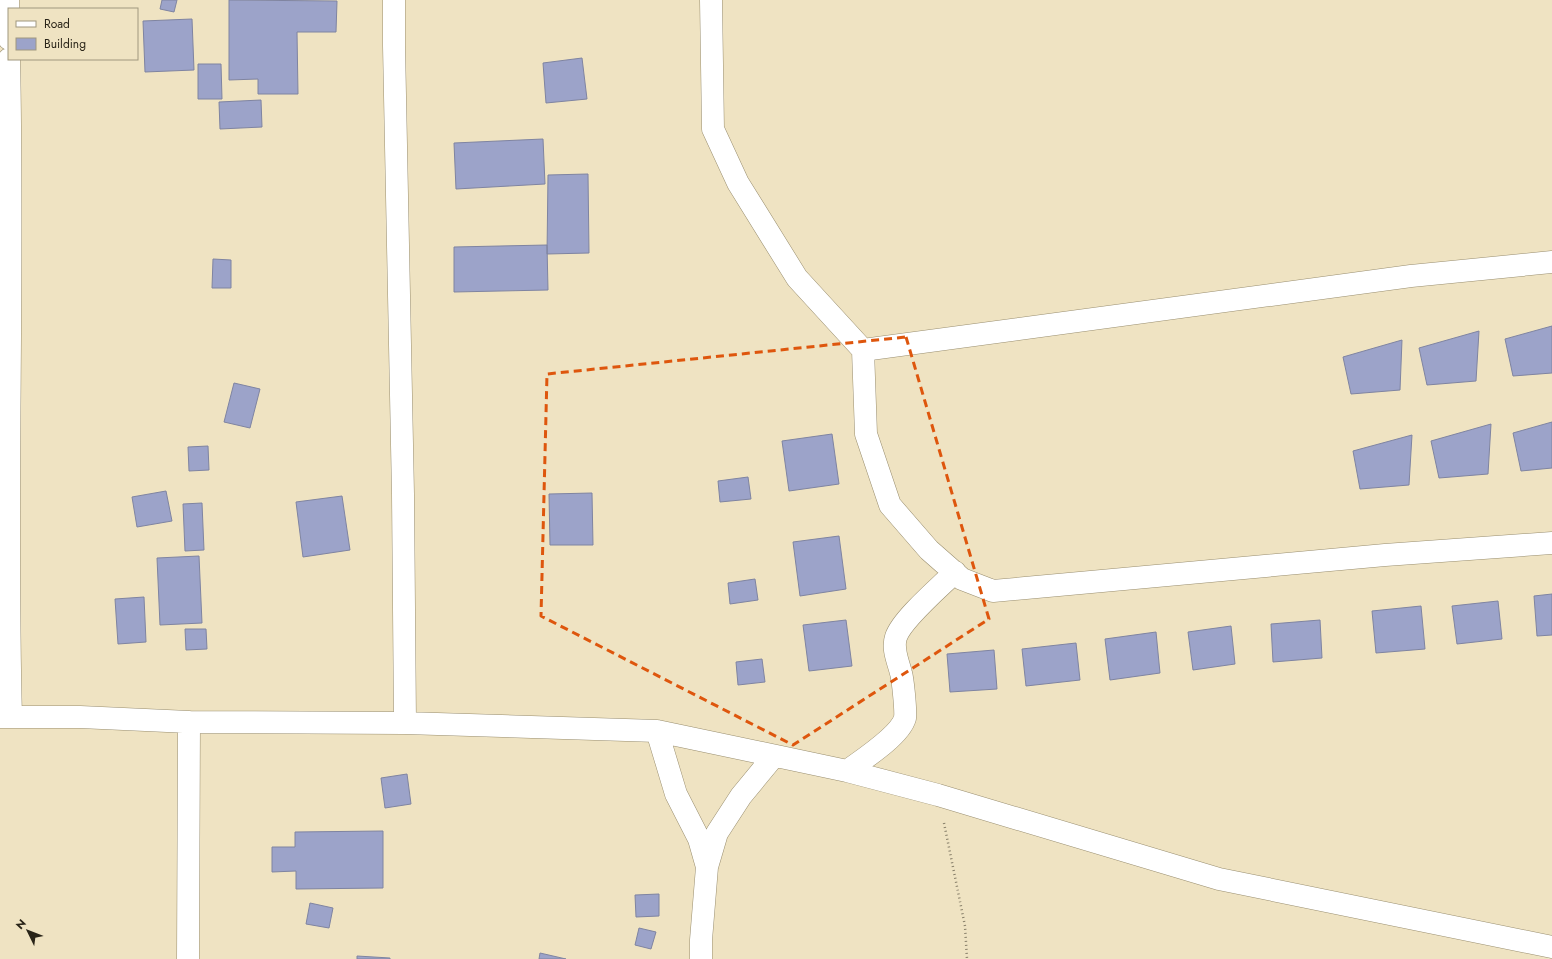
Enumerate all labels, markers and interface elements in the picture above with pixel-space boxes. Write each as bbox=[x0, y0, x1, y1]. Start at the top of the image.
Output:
legend bbox=[8, 8, 138, 60]
text: Road bbox=[44, 15, 70, 33]
text: Building bbox=[44, 35, 86, 53]
north arrow bbox=[8, 911, 48, 951]
text: N bbox=[12, 916, 30, 933]

